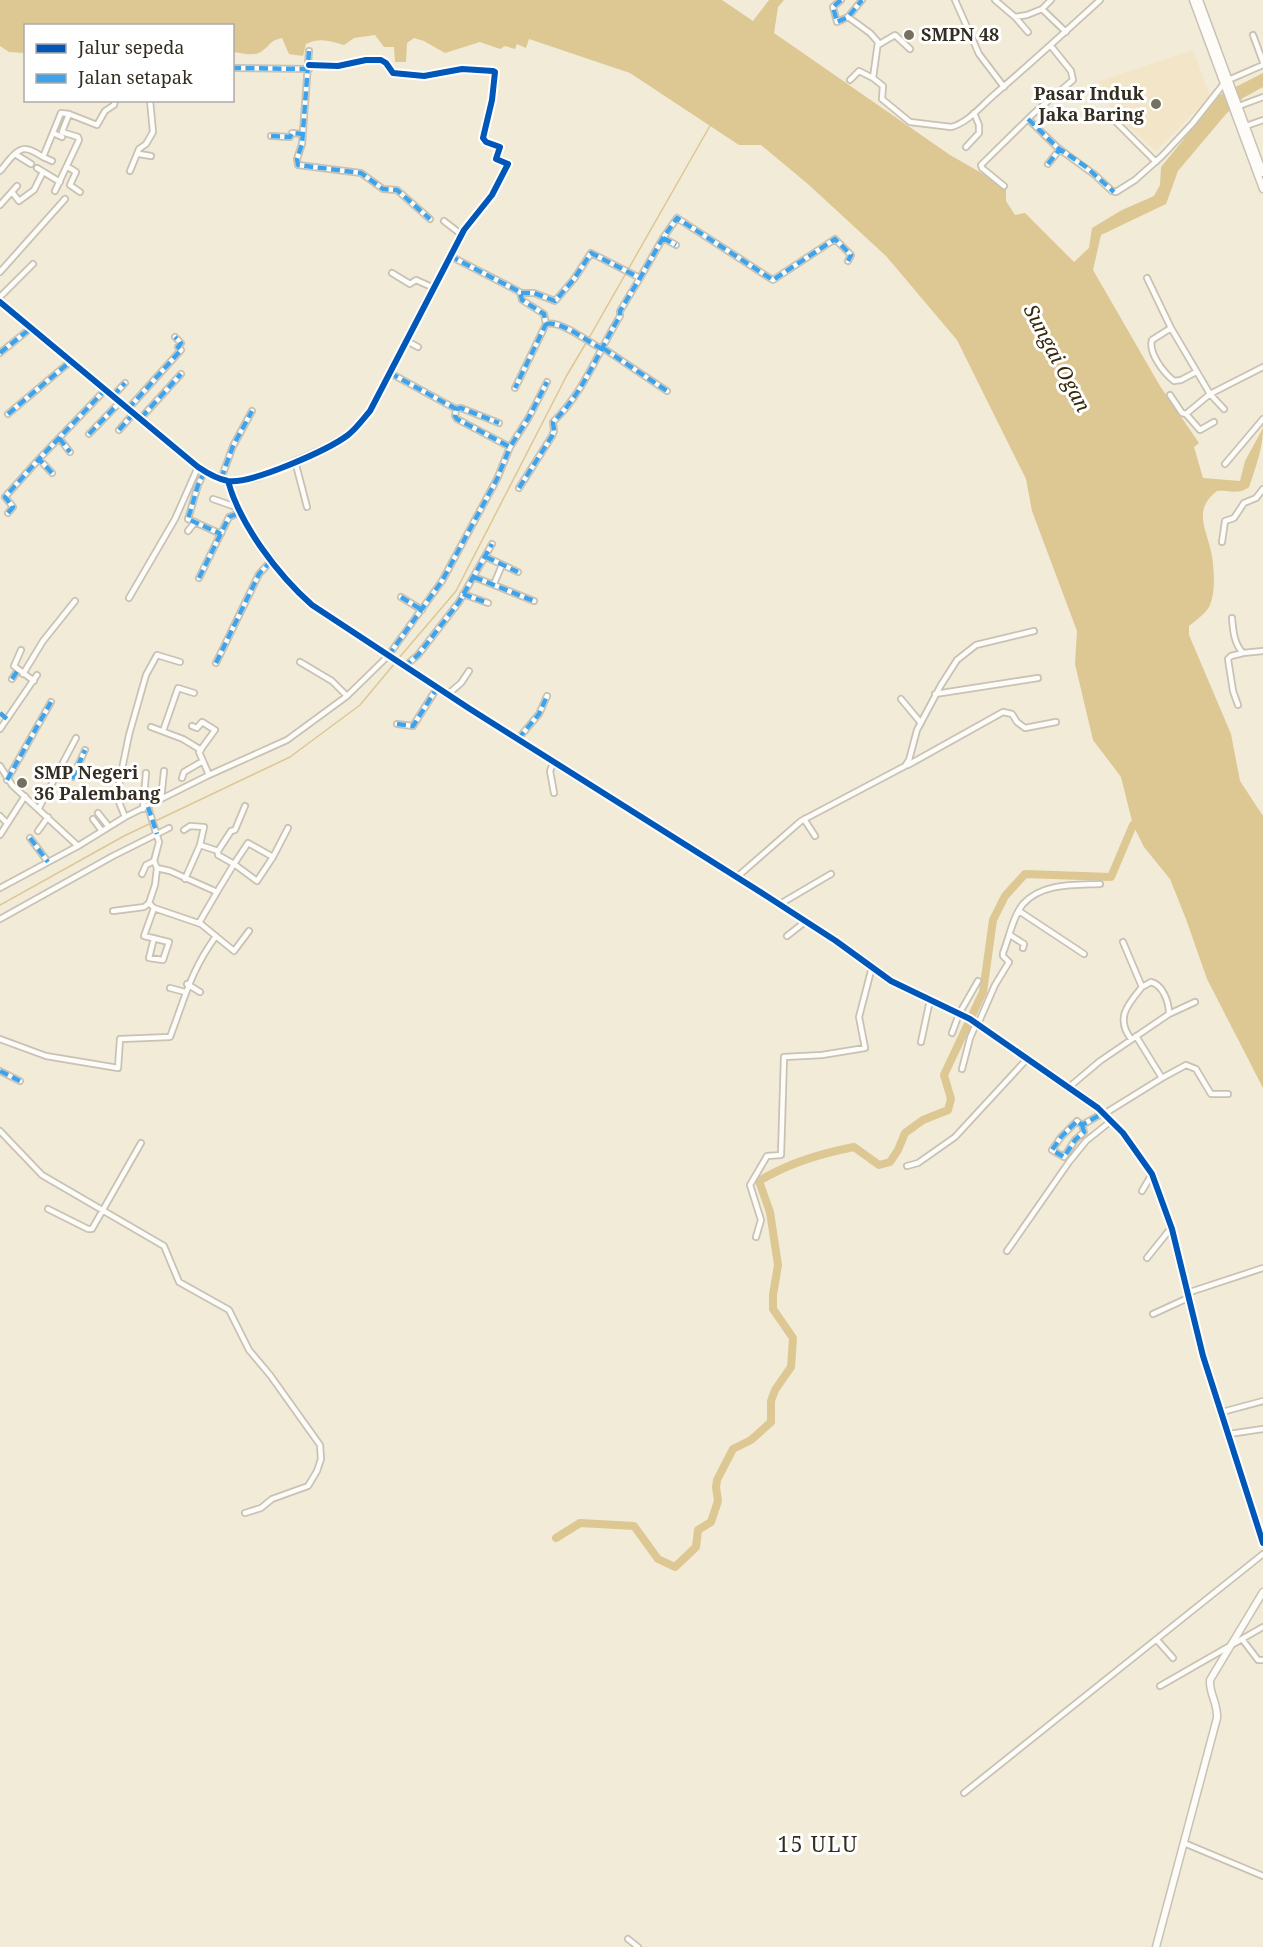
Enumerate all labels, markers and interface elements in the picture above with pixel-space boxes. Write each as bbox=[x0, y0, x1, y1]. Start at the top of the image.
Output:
place label: SMPN 48 bbox=[921, 22, 999, 46]
legend bbox=[24, 24, 234, 102]
marker: SMPN 48 bbox=[902, 28, 916, 42]
text: Jalur sepeda bbox=[77, 35, 184, 59]
text: Jalan setapak bbox=[77, 65, 193, 89]
place label: Pasar Induk Jaka Baring bbox=[1034, 81, 1145, 126]
marker: Pasar Induk Jaka Baring bbox=[1149, 97, 1163, 111]
water label: Sungai Ogan bbox=[1018, 299, 1097, 416]
place label: SMP Negeri 36 Palembang bbox=[34, 760, 161, 805]
marker: SMP Negeri 36 Palembang bbox=[15, 776, 29, 790]
district label: 15 ULU bbox=[777, 1830, 859, 1858]

